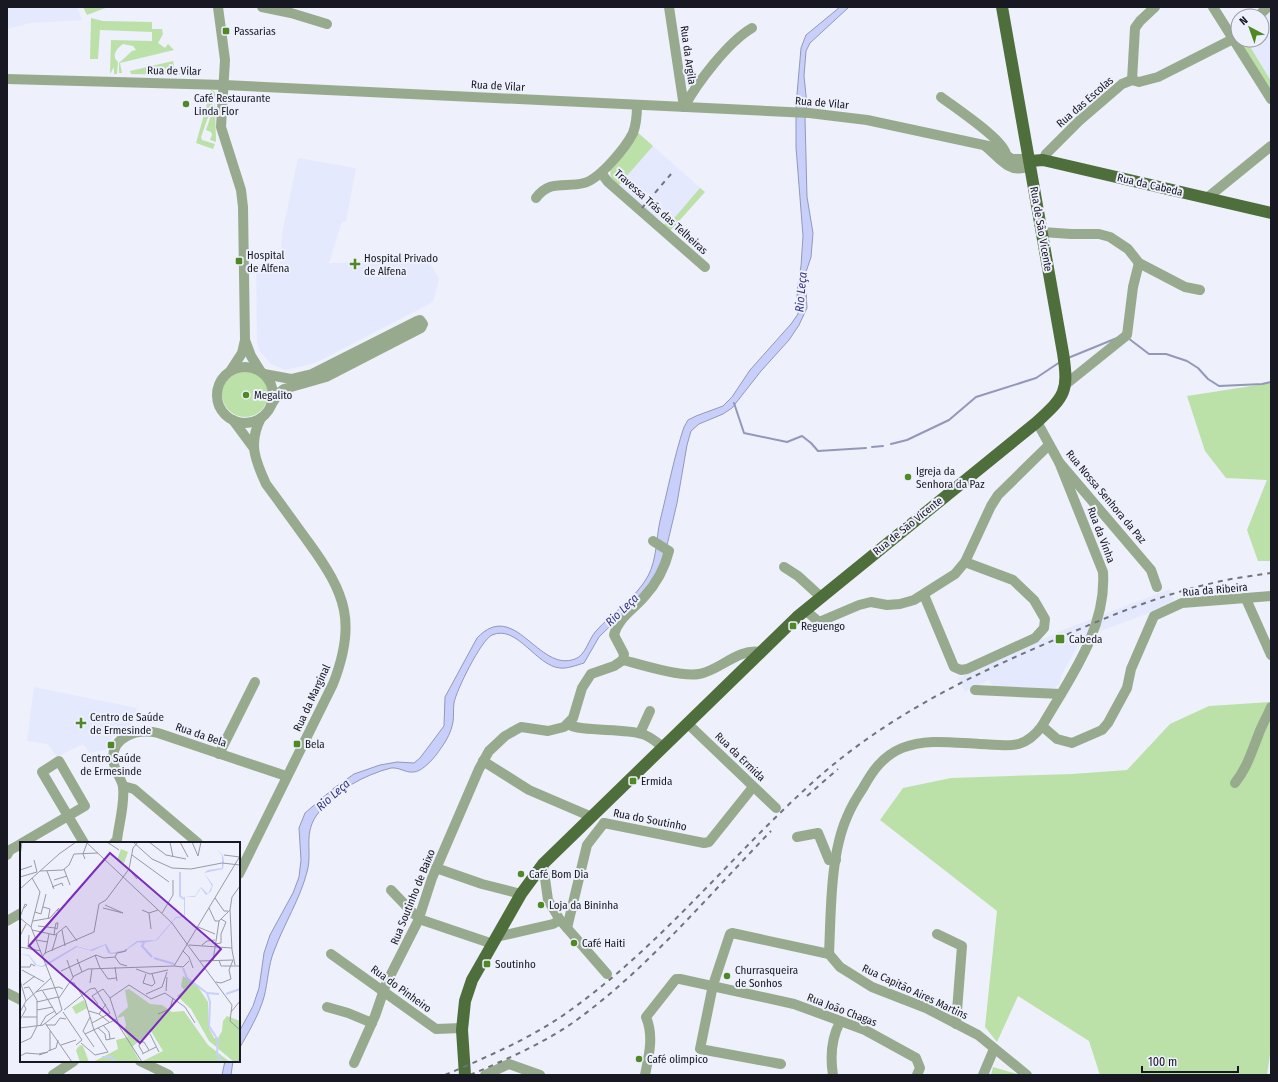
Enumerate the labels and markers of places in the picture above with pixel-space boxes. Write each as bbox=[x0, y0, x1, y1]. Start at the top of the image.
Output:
place label: Passarias bbox=[234, 25, 276, 38]
marker: Passarias bbox=[221, 26, 231, 36]
place label: Café Restaurante Linda Flor bbox=[194, 92, 270, 118]
marker: Café Restaurante Linda Flor bbox=[181, 99, 191, 109]
place label: Hospital de Alfena bbox=[247, 249, 289, 275]
place label: Hospital Privado de Alfena bbox=[364, 252, 438, 278]
marker: Hospital de Alfena bbox=[234, 256, 244, 266]
marker: Hospital Privado de Alfena bbox=[349, 258, 361, 270]
place label: Megalito bbox=[254, 389, 293, 402]
marker: Megalito bbox=[241, 390, 251, 400]
place label: Igreja da Senhora da Paz bbox=[916, 465, 985, 491]
marker: Igreja da Senhora da Paz bbox=[903, 472, 913, 482]
place label: Reguengo bbox=[801, 620, 845, 633]
marker: Reguengo bbox=[788, 621, 798, 631]
marker: Cabeda bbox=[1054, 633, 1066, 645]
place label: Cabeda bbox=[1069, 633, 1102, 646]
place label: Centro de Saúde de Ermesinde bbox=[90, 711, 164, 737]
marker: Centro de Saúde de Ermesinde bbox=[75, 717, 87, 729]
place label: Bela bbox=[305, 738, 325, 751]
marker: Bela bbox=[292, 739, 302, 749]
marker: Centro Saúde de Ermesinde bbox=[106, 740, 116, 750]
place label: Centro Saúde de Ermesinde bbox=[80, 752, 142, 778]
place label: Ermida bbox=[641, 775, 672, 788]
marker: Ermida bbox=[628, 776, 638, 786]
place label: Café Bom Dia bbox=[529, 868, 589, 881]
marker: Café Bom Dia bbox=[516, 869, 526, 879]
place label: Loja da Bininha bbox=[549, 899, 618, 912]
marker: Loja da Bininha bbox=[536, 900, 546, 910]
place label: Café Haiti bbox=[582, 937, 626, 950]
marker: Café Haiti bbox=[569, 938, 579, 948]
place label: Soutinho bbox=[495, 958, 536, 971]
marker: Soutinho bbox=[482, 959, 492, 969]
place label: Churrasqueira de Sonhos bbox=[735, 964, 798, 990]
marker: Churrasqueira de Sonhos bbox=[722, 971, 732, 981]
place label: Café olimpico bbox=[647, 1053, 708, 1066]
marker: Café olimpico bbox=[634, 1054, 644, 1064]

